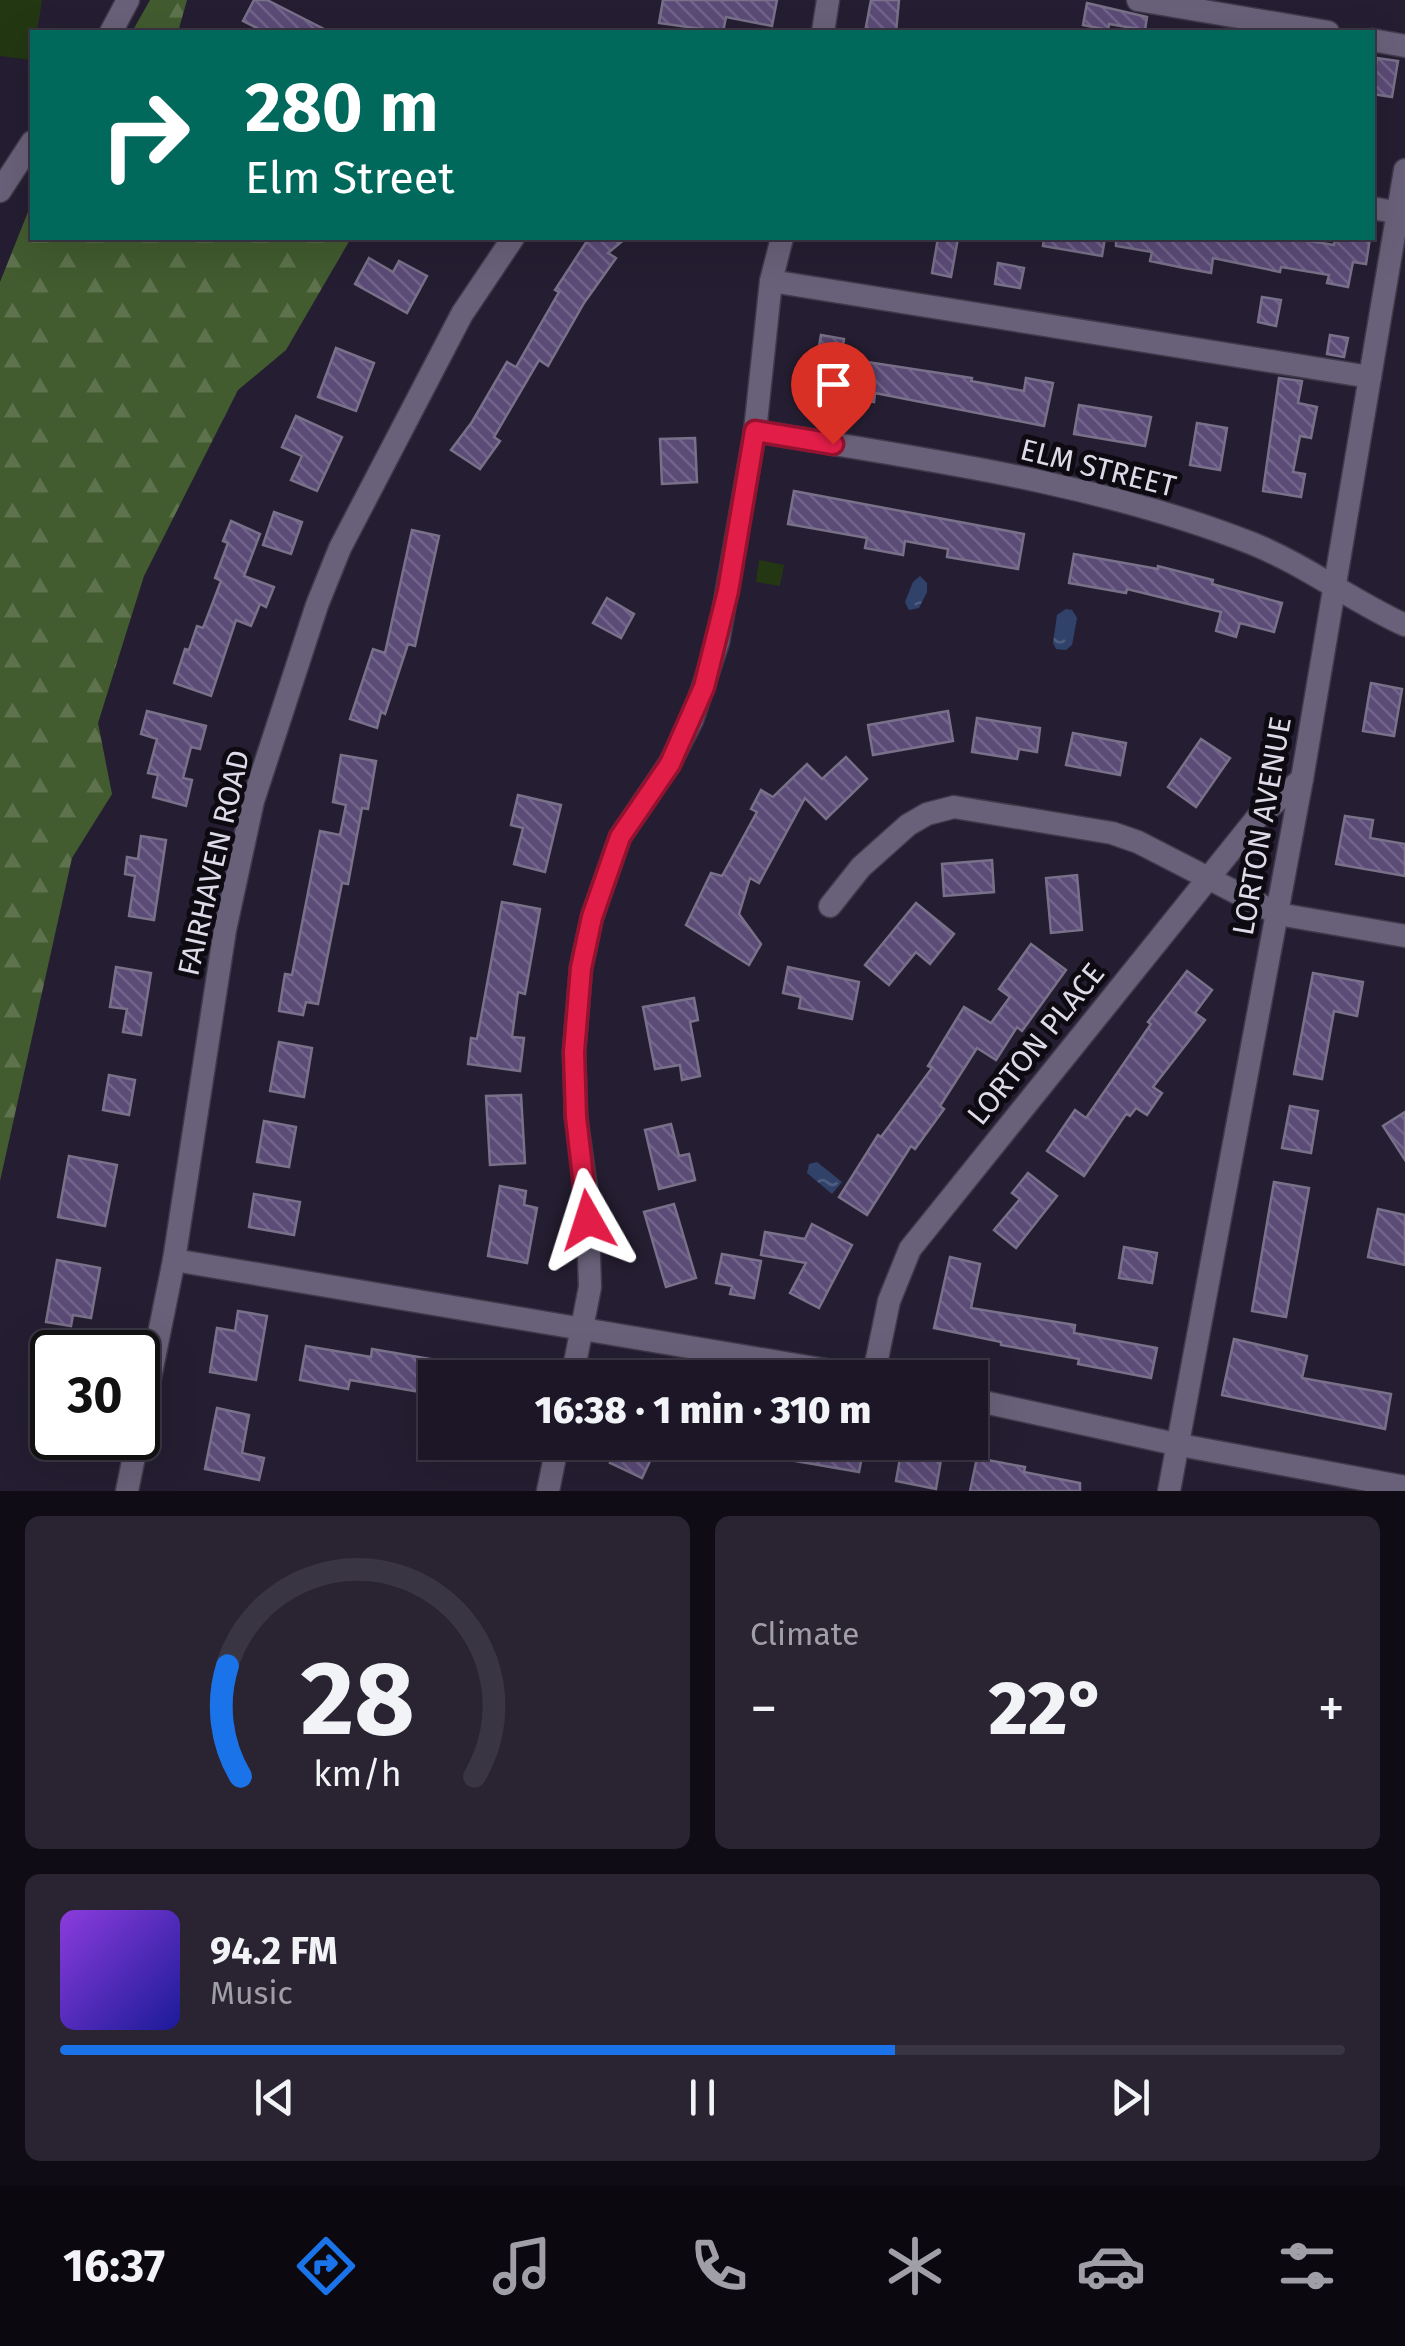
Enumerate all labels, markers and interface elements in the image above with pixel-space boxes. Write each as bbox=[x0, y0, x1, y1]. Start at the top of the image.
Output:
text: 280 m bbox=[245, 66, 439, 150]
icon: right bbox=[80, 70, 210, 200]
text: Elm Street bbox=[245, 151, 455, 205]
pin bbox=[791, 342, 876, 445]
icon: arrive bbox=[806, 357, 861, 412]
street label: ELM STREET bbox=[1017, 431, 1180, 505]
street label: LORTON AVENUE bbox=[1225, 714, 1299, 938]
street label: FAIRHAVEN ROAD bbox=[171, 747, 257, 979]
street label: LORTON PLACE bbox=[960, 956, 1112, 1132]
position arrow bbox=[536, 1168, 640, 1272]
speed limit sign: 30 bbox=[30, 1330, 160, 1460]
text: 16:38 · 1 min · 310 m bbox=[535, 1387, 871, 1433]
text: Climate bbox=[750, 1615, 859, 1653]
text: 28 bbox=[300, 1637, 415, 1762]
text: 22° bbox=[989, 1664, 1106, 1754]
text: − bbox=[750, 1676, 778, 1742]
text: + bbox=[1318, 1676, 1345, 1742]
text: km/h bbox=[313, 1753, 402, 1795]
text: 94.2 FM bbox=[210, 1928, 338, 1974]
text: Music bbox=[210, 1974, 293, 2012]
icon: previous bbox=[247, 2070, 302, 2125]
icon: pause bbox=[675, 2070, 730, 2125]
icon: next bbox=[1103, 2070, 1158, 2125]
icon: directions bbox=[291, 2231, 361, 2301]
icon: music bbox=[487, 2231, 557, 2301]
icon: phone bbox=[684, 2231, 754, 2301]
icon: climate bbox=[880, 2231, 950, 2301]
icon: car bbox=[1076, 2231, 1146, 2301]
icon: filters bbox=[1272, 2231, 1342, 2301]
text: 16:37 bbox=[63, 2239, 165, 2293]

